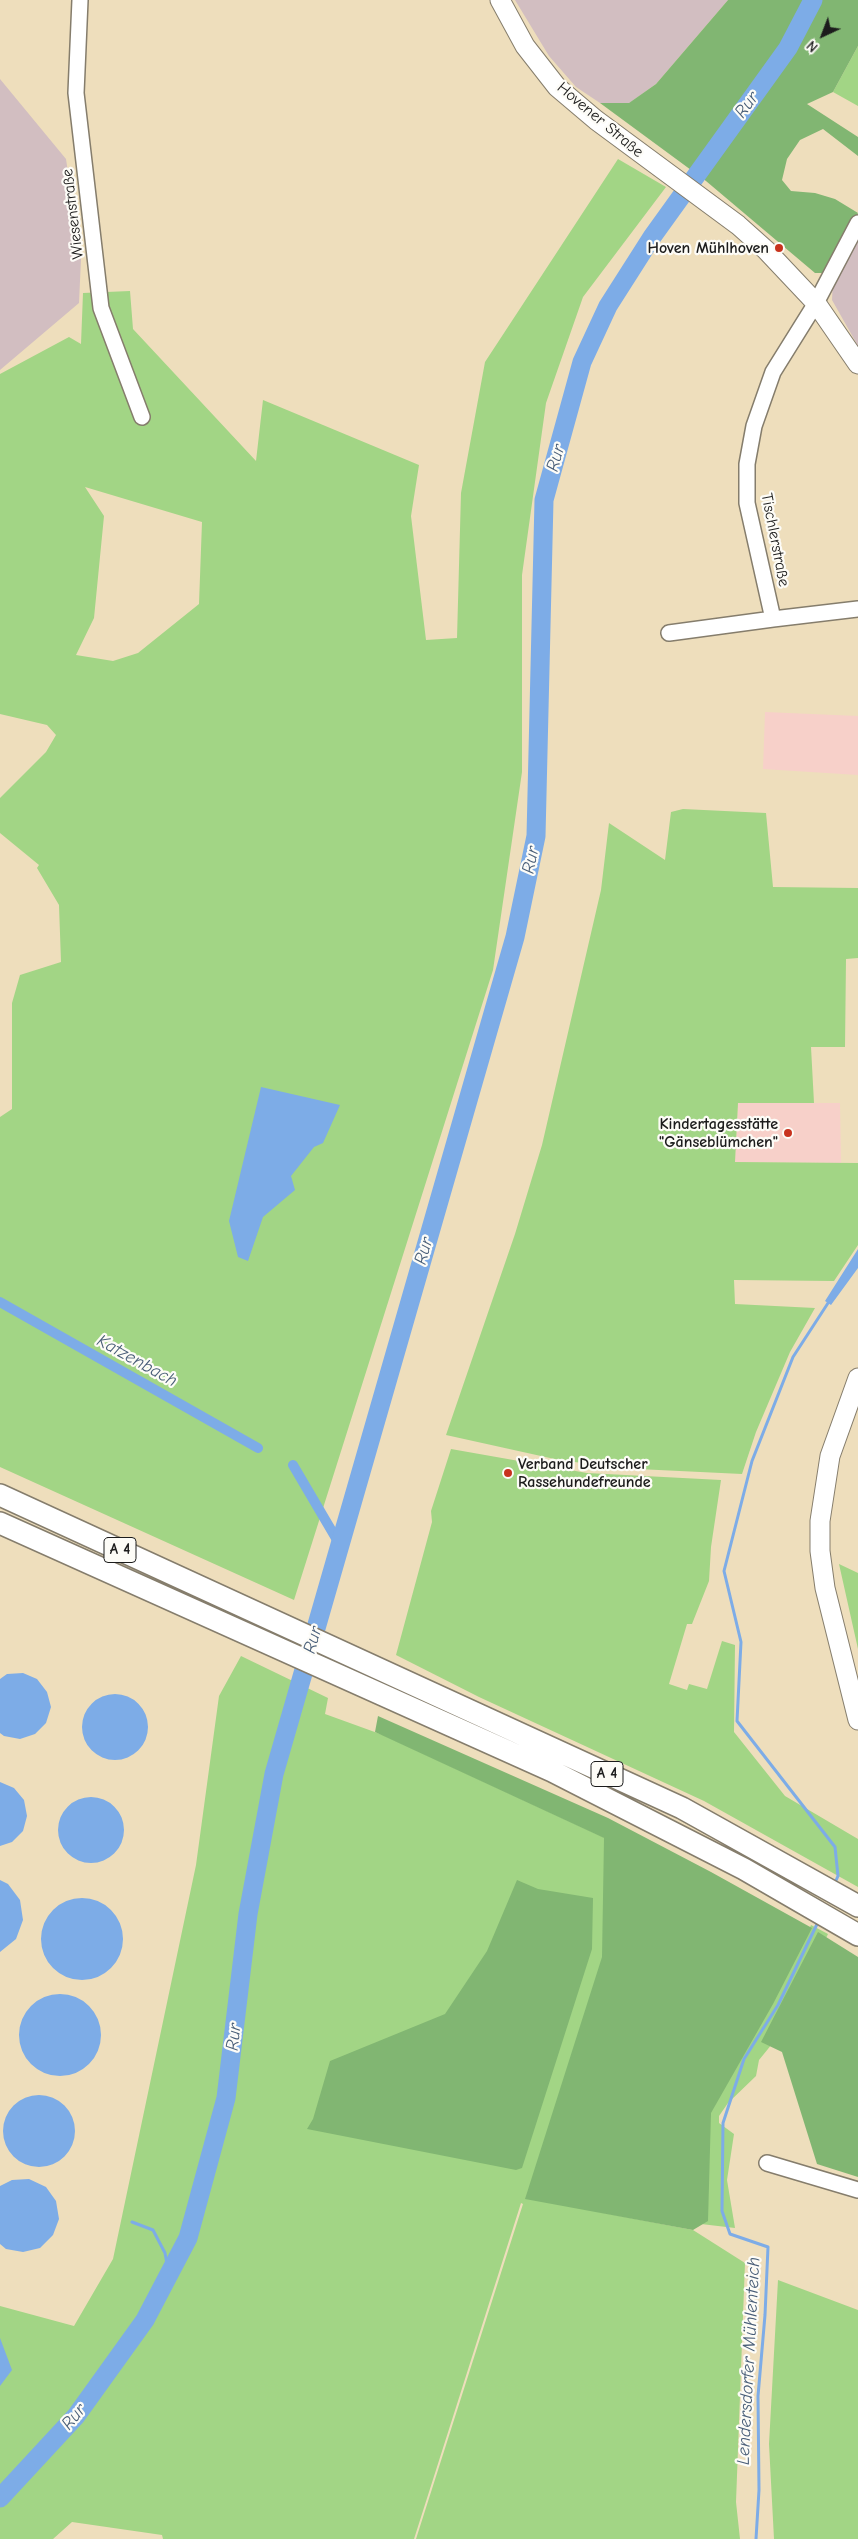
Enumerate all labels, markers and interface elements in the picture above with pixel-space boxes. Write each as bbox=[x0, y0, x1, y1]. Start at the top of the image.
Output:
north arrow bbox=[798, 10, 848, 60]
text: N bbox=[803, 37, 822, 56]
street label: Hovener Straße bbox=[553, 78, 647, 162]
water label: Rur bbox=[730, 88, 764, 122]
street label: Wiesenstraße bbox=[58, 168, 88, 260]
place label: Hoven Mühlhoven bbox=[647, 238, 769, 258]
marker: Hoven Mühlhoven bbox=[773, 242, 785, 254]
water label: Rur bbox=[542, 442, 570, 474]
street label: Tischlerstraße bbox=[757, 492, 793, 588]
water label: Rur bbox=[518, 844, 544, 876]
place label: Kindertagesstätte "Gänseblümchen" bbox=[659, 1114, 778, 1152]
marker: Kindertagesstätte "Gänseblümchen" bbox=[782, 1127, 794, 1139]
water label: Rur bbox=[410, 1235, 438, 1267]
water label: Katzenbach bbox=[93, 1330, 181, 1392]
place label: Verband Deutscher Rassehundefreunde bbox=[518, 1454, 651, 1492]
marker: Verband Deutscher Rassehundefreunde bbox=[502, 1467, 514, 1479]
road number: A 4 bbox=[104, 1538, 136, 1562]
water label: Rur bbox=[299, 1624, 327, 1656]
road number: A 4 bbox=[591, 1762, 623, 1786]
water label: Rur bbox=[222, 2022, 246, 2052]
water label: Lendersdorfer Mühlenteich bbox=[733, 2257, 765, 2465]
water label: Rur bbox=[57, 2400, 91, 2434]

